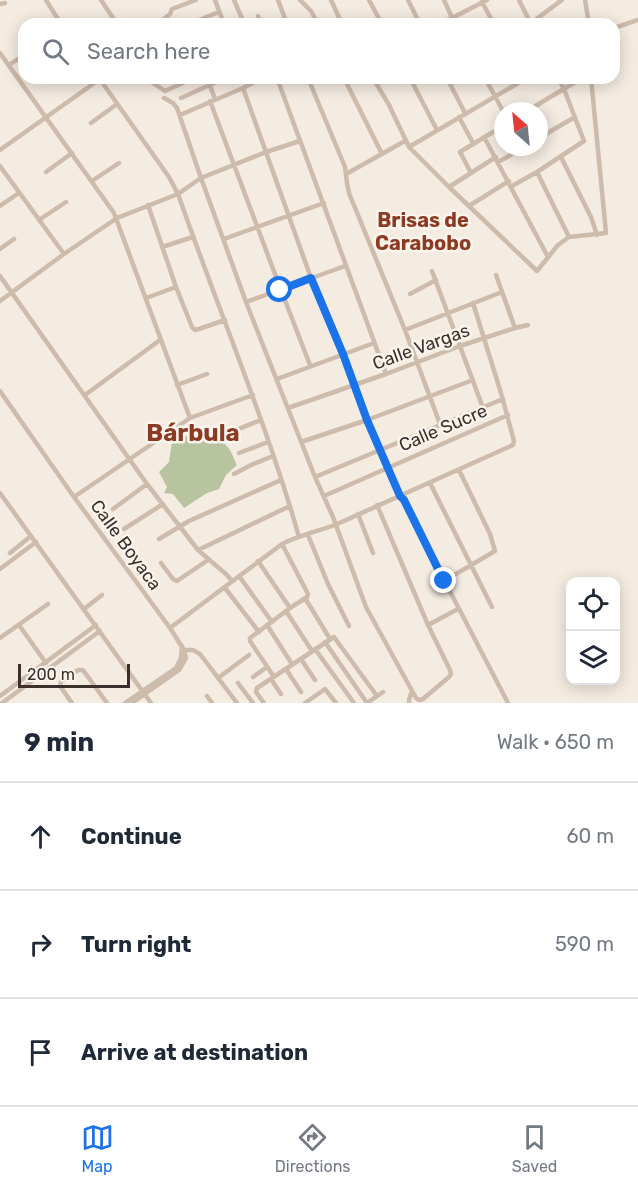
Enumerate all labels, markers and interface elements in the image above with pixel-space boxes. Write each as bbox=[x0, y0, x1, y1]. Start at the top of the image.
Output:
search box bbox=[18, 18, 620, 84]
icon: search bbox=[39, 35, 72, 68]
text: Search here bbox=[87, 38, 210, 65]
north arrow bbox=[494, 102, 548, 156]
district label: Brisas de Carabobo bbox=[375, 208, 471, 255]
route start bbox=[266, 276, 292, 302]
street label: Calle Vargas bbox=[369, 319, 473, 375]
street label: Calle Sucre bbox=[395, 400, 491, 456]
district label: Bárbula bbox=[146, 419, 240, 447]
street label: Calle Boyaca bbox=[86, 495, 166, 595]
route end bbox=[430, 567, 456, 593]
map controls bbox=[566, 577, 620, 685]
button: locate bbox=[566, 577, 620, 631]
button: layers bbox=[566, 631, 620, 685]
scale bar bbox=[18, 661, 130, 688]
text: 200 m bbox=[27, 665, 75, 684]
text: 9 min bbox=[24, 727, 94, 758]
text: Walk · 650 m bbox=[497, 730, 614, 754]
icon: ahead bbox=[24, 820, 57, 853]
text: Continue bbox=[81, 823, 182, 850]
text: 60 m bbox=[567, 824, 614, 848]
icon: right bbox=[24, 928, 57, 961]
text: Turn right bbox=[81, 931, 191, 958]
text: 590 m bbox=[555, 932, 614, 956]
icon: arrive bbox=[24, 1036, 57, 1069]
text: Arrive at destination bbox=[81, 1039, 308, 1066]
tab: Map bbox=[81, 1121, 114, 1176]
tab: Directions bbox=[275, 1121, 351, 1176]
tab: Saved bbox=[512, 1121, 557, 1176]

